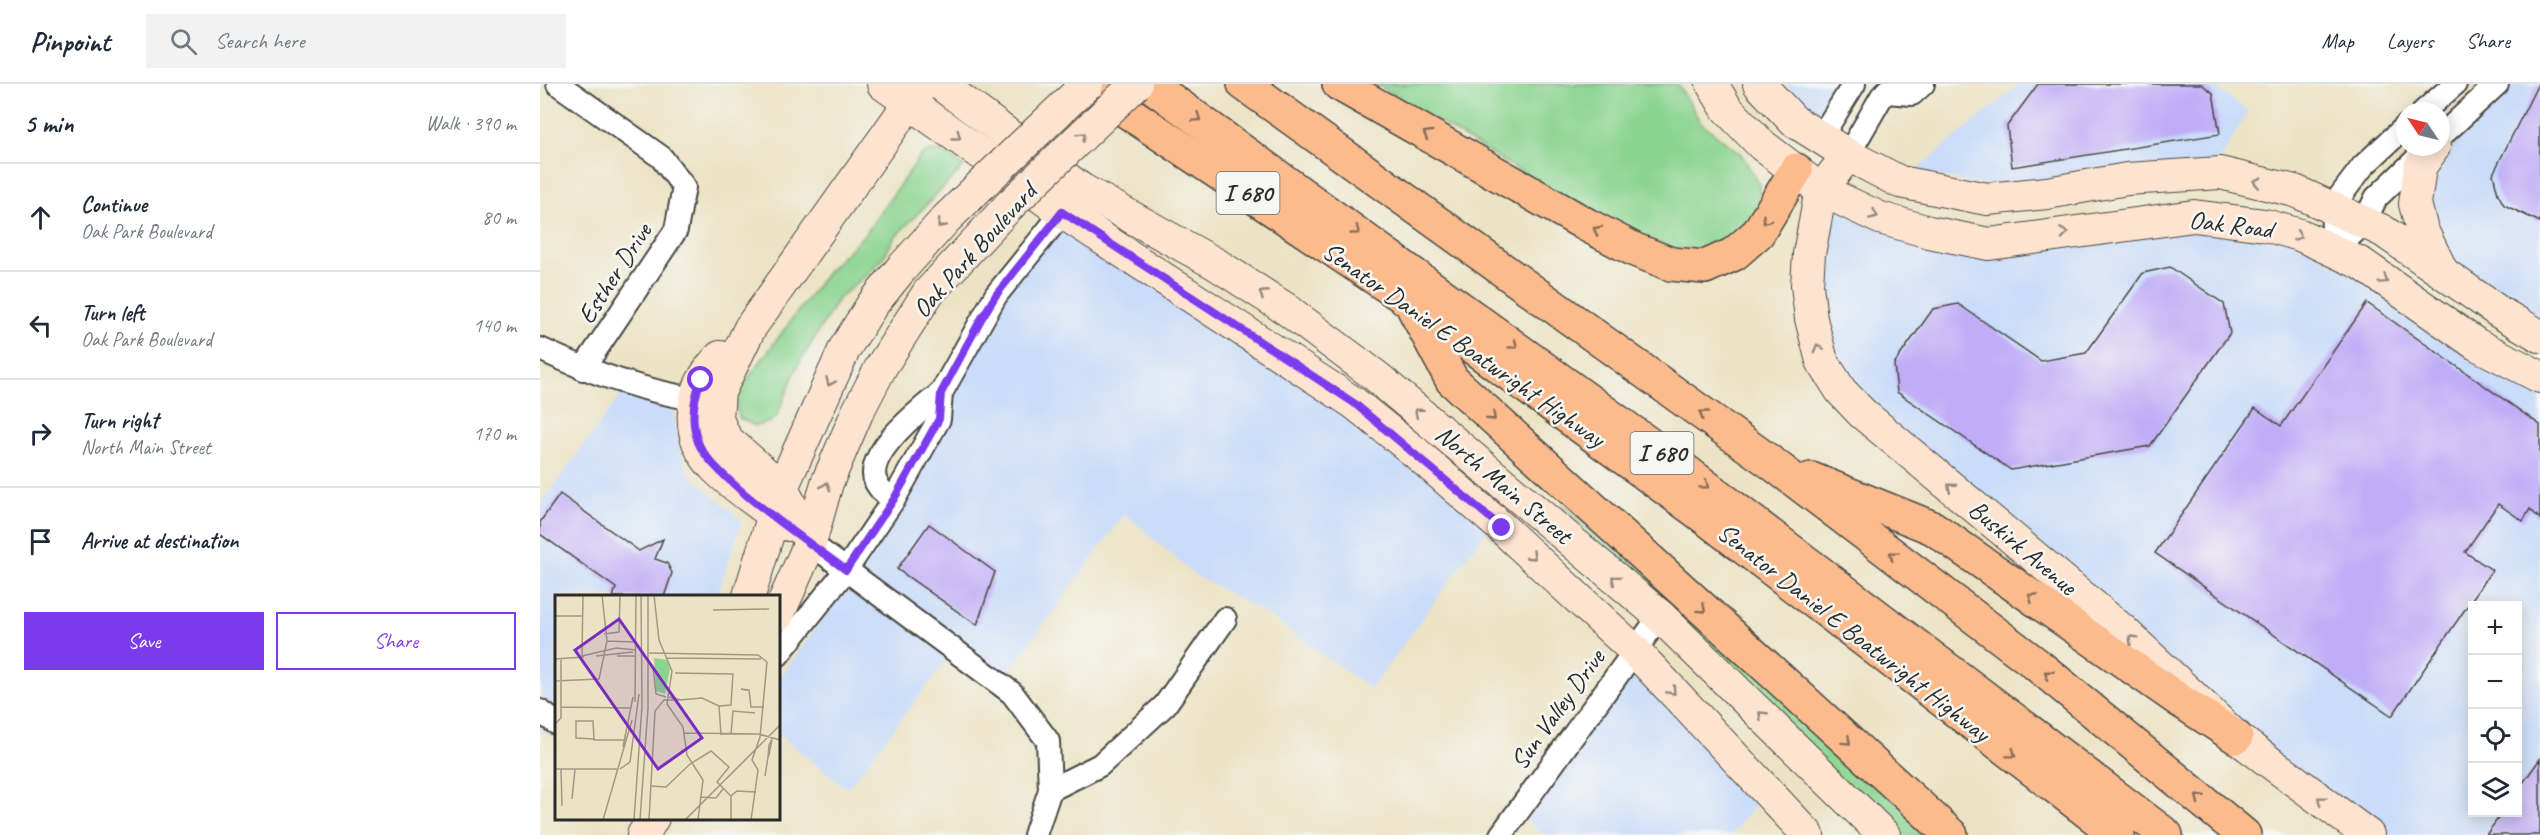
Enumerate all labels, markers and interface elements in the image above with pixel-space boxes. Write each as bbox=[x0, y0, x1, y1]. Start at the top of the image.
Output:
search box bbox=[146, 14, 566, 68]
text: Pinpoint bbox=[30, 24, 110, 59]
icon: search bbox=[167, 25, 200, 58]
text: Search here bbox=[215, 27, 305, 55]
text: Map bbox=[2321, 28, 2354, 54]
text: Layers bbox=[2387, 28, 2433, 54]
text: Share bbox=[2466, 28, 2510, 54]
north arrow bbox=[2396, 102, 2450, 156]
text: 5 min bbox=[24, 107, 73, 140]
text: Walk · 390 m bbox=[426, 111, 516, 136]
one-way arrow bbox=[1190, 111, 1201, 122]
one-way arrow bbox=[951, 129, 962, 140]
one-way arrow bbox=[1423, 130, 1433, 141]
one-way arrow bbox=[1074, 133, 1085, 144]
road number: I 680 bbox=[1216, 172, 1280, 214]
street label: Oak Park Boulevard bbox=[905, 173, 1046, 325]
one-way arrow bbox=[2252, 177, 2262, 190]
text: Continue bbox=[81, 191, 147, 219]
icon: ahead bbox=[24, 201, 57, 234]
street label: Oak Road bbox=[2187, 203, 2278, 246]
text: 80 m bbox=[482, 205, 516, 230]
one-way arrow bbox=[1868, 208, 1879, 220]
one-way arrow bbox=[1762, 214, 1774, 224]
street label: Esther Drive bbox=[570, 215, 660, 330]
one-way arrow bbox=[937, 217, 948, 228]
text: Oak Park Boulevard bbox=[81, 219, 212, 244]
one-way arrow bbox=[1349, 224, 1360, 235]
one-way arrow bbox=[1593, 226, 1603, 237]
one-way arrow bbox=[2060, 227, 2069, 239]
one-way arrow bbox=[2292, 228, 2303, 241]
street label: Senator Daniel E Boatwright Highway bbox=[1316, 234, 1613, 456]
one-way arrow bbox=[2378, 273, 2389, 284]
one-way arrow bbox=[1259, 290, 1269, 302]
text: Turn left bbox=[81, 299, 145, 327]
icon: left bbox=[24, 309, 57, 342]
text: 140 m bbox=[473, 313, 516, 338]
text: Oak Park Boulevard bbox=[81, 327, 212, 352]
one-way arrow bbox=[1508, 338, 1519, 349]
one-way arrow bbox=[1813, 343, 1826, 353]
route start bbox=[687, 366, 713, 392]
one-way arrow bbox=[825, 376, 837, 387]
text: Turn right bbox=[81, 407, 158, 435]
one-way arrow bbox=[1414, 408, 1425, 419]
one-way arrow bbox=[1486, 410, 1496, 421]
one-way arrow bbox=[1699, 410, 1710, 421]
icon: right bbox=[24, 417, 57, 450]
street label: North Main Street bbox=[1429, 418, 1581, 553]
text: 170 m bbox=[473, 421, 516, 446]
road number: I 680 bbox=[1630, 432, 1694, 474]
text: North Main Street bbox=[81, 435, 211, 460]
one-way arrow bbox=[1699, 478, 1710, 489]
one-way arrow bbox=[819, 482, 832, 492]
one-way arrow bbox=[1947, 483, 1958, 494]
street label: Buskirk Avenue bbox=[1962, 493, 2085, 603]
route end bbox=[1488, 514, 1514, 540]
street label: Senator Daniel E Boatwright Highway bbox=[1711, 516, 1998, 750]
icon: arrive bbox=[24, 525, 57, 558]
text: Arrive at destination bbox=[81, 527, 238, 555]
one-way arrow bbox=[1525, 549, 1536, 560]
one-way arrow bbox=[1889, 552, 1900, 563]
one-way arrow bbox=[1611, 575, 1622, 586]
one-way arrow bbox=[2028, 593, 2039, 604]
inset map bbox=[555, 595, 780, 820]
map controls bbox=[2468, 601, 2522, 817]
button: + bbox=[2468, 601, 2522, 655]
one-way arrow bbox=[1695, 602, 1706, 613]
button: Save bbox=[24, 612, 264, 670]
button: Share bbox=[276, 612, 516, 670]
one-way arrow bbox=[2129, 635, 2139, 646]
street label: Sun Valley Drive bbox=[1503, 641, 1613, 776]
button: − bbox=[2468, 655, 2522, 709]
one-way arrow bbox=[2044, 670, 2055, 681]
one-way arrow bbox=[1665, 684, 1676, 695]
button: locate bbox=[2468, 709, 2522, 763]
one-way arrow bbox=[1758, 711, 1768, 722]
one-way arrow bbox=[1840, 734, 1850, 745]
one-way arrow bbox=[2005, 746, 2016, 757]
button: layers bbox=[2468, 763, 2522, 817]
one-way arrow bbox=[2194, 794, 2205, 805]
one-way arrow bbox=[2317, 796, 2328, 807]

